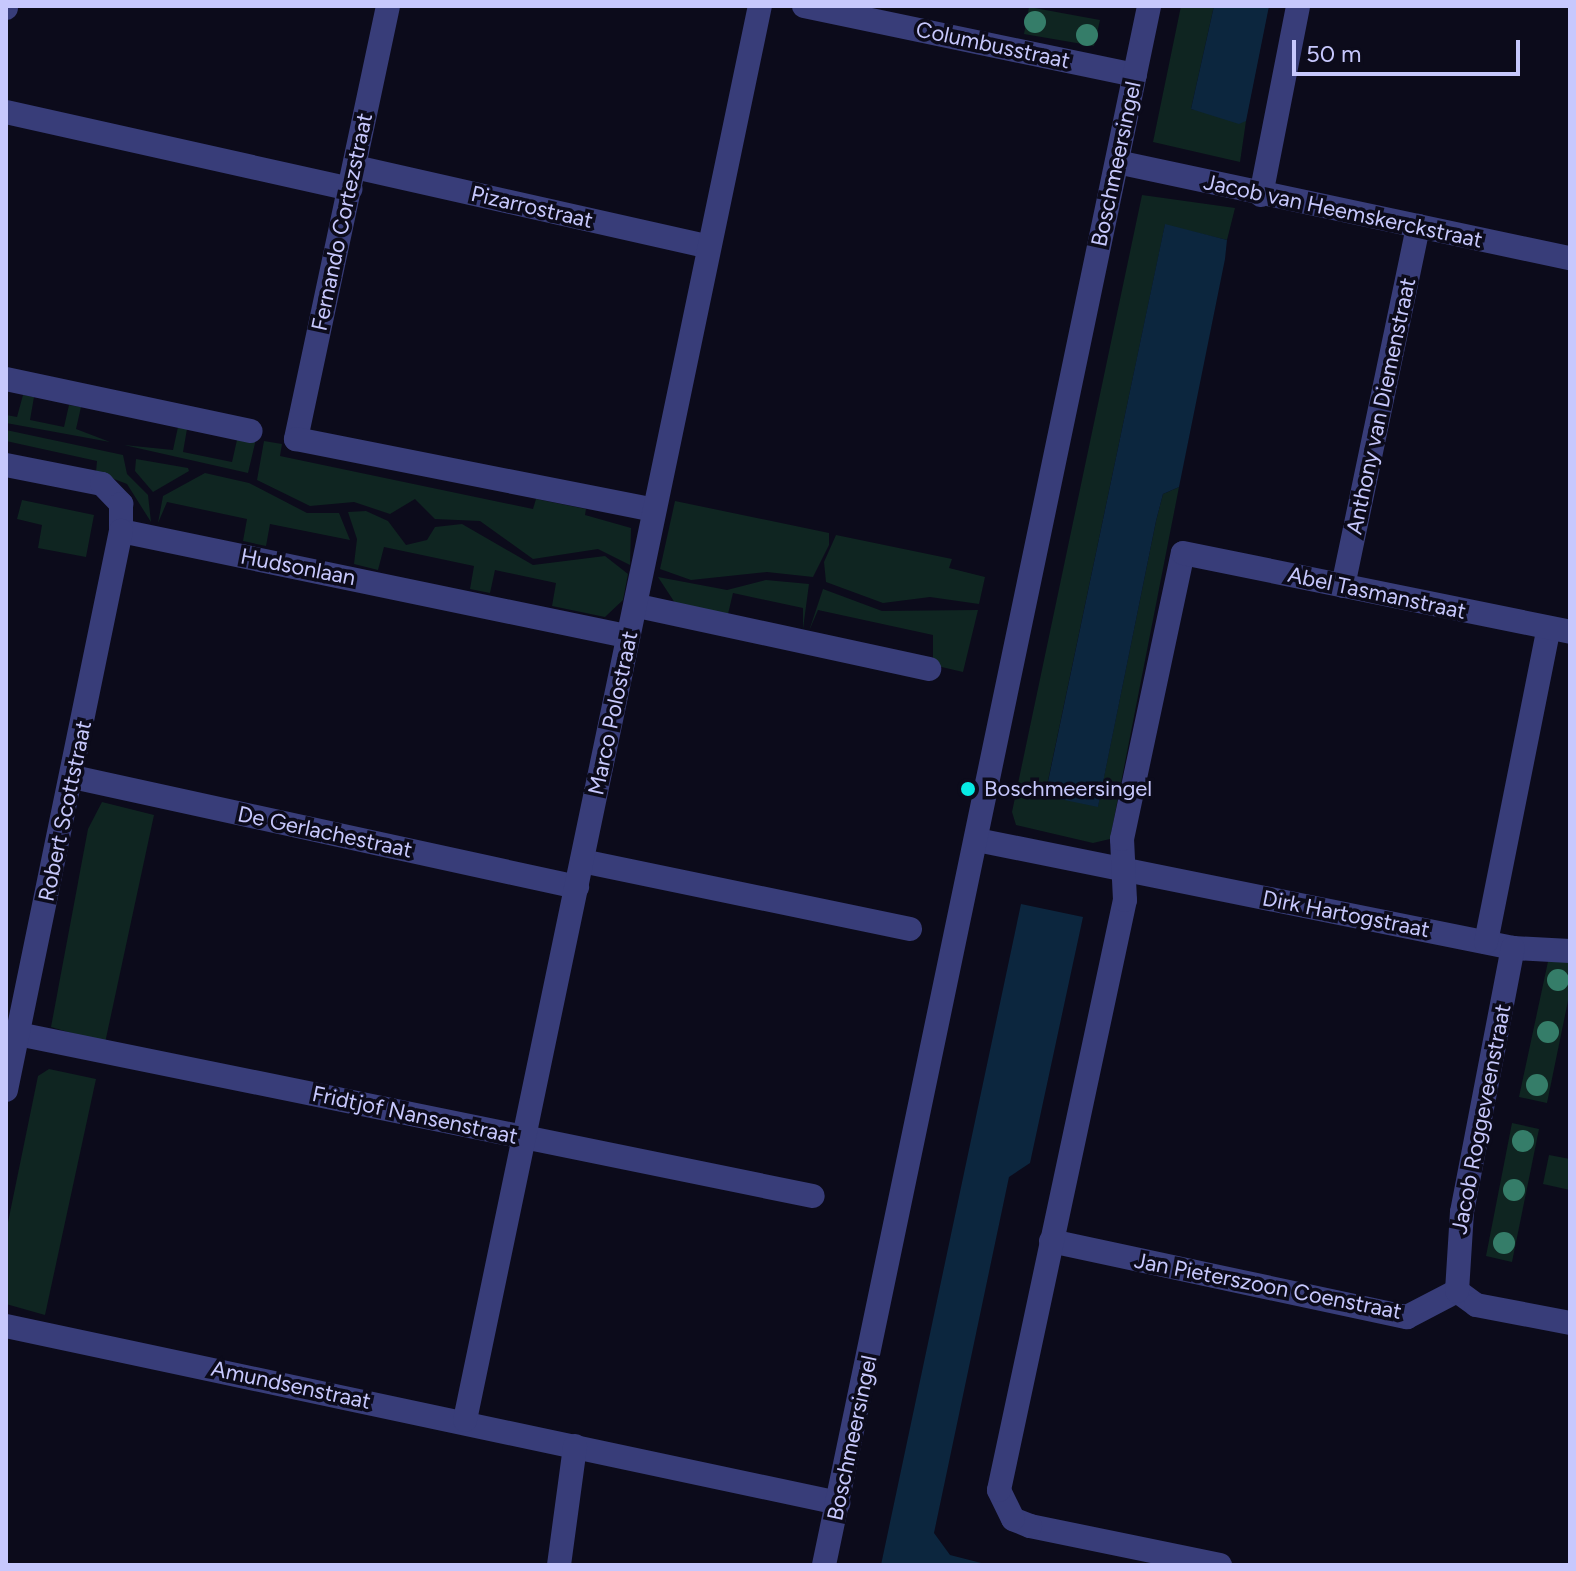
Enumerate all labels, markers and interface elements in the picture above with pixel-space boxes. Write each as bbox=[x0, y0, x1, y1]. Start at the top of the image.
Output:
street label: Columbusstraat bbox=[914, 16, 1072, 74]
scale bar bbox=[1296, 24, 1524, 74]
text: 50 m bbox=[1306, 39, 1362, 68]
street label: Boschmeersingel bbox=[1086, 79, 1146, 249]
street label: Fernando Cortezstraat bbox=[306, 111, 378, 333]
street label: Jacob van Heemskerckstraat bbox=[1201, 169, 1485, 253]
street label: Pizarrostraat bbox=[468, 180, 596, 234]
street label: Anthony van Diemenstraat bbox=[1341, 275, 1421, 537]
street label: Hudsonlaan bbox=[238, 543, 358, 591]
street label: Abel Tasmanstraat bbox=[1286, 561, 1468, 625]
street label: Marco Polostraat bbox=[583, 629, 643, 797]
street label: Robert Scottstraat bbox=[33, 718, 97, 904]
place label: Boschmeersingel bbox=[984, 776, 1152, 802]
marker: Boschmeersingel bbox=[959, 780, 977, 798]
street label: De Gerlachestraat bbox=[235, 801, 415, 863]
street label: Dirk Hartogstraat bbox=[1260, 885, 1432, 943]
street label: Jacob Roggeveenstraat bbox=[1446, 1002, 1516, 1236]
street label: Fridtjof Nansenstraat bbox=[310, 1080, 520, 1150]
street label: Jan Pieterszoon Coenstraat bbox=[1132, 1247, 1404, 1325]
street label: Boschmeersingel bbox=[822, 1353, 882, 1523]
street label: Amundsenstraat bbox=[209, 1355, 373, 1415]

